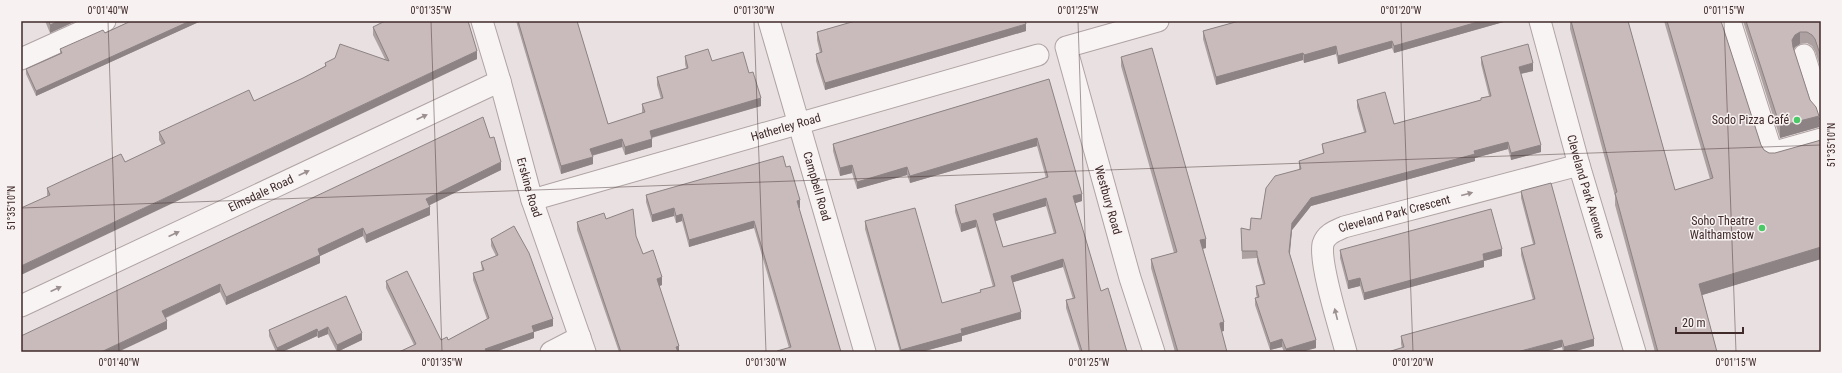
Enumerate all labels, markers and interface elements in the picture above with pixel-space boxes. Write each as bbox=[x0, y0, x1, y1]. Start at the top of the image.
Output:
text: 0°01'40"W bbox=[88, 5, 129, 16]
text: 0°01'35"W bbox=[411, 5, 452, 16]
text: 0°01'30"W bbox=[734, 5, 775, 16]
text: 0°01'25"W bbox=[1058, 5, 1099, 16]
text: 0°01'20"W bbox=[1381, 5, 1422, 16]
text: 0°01'15"W bbox=[1704, 5, 1745, 16]
street label: Hatherley Road bbox=[749, 111, 822, 144]
place label: Sodo Pizza Café bbox=[1712, 113, 1789, 127]
one-way arrow bbox=[416, 114, 428, 120]
marker: Sodo Pizza Café bbox=[1792, 115, 1802, 125]
text: 51°35'10"N bbox=[1826, 123, 1837, 167]
street label: Cleveland Park Avenue bbox=[1564, 133, 1608, 241]
street label: Campbell Road bbox=[800, 150, 834, 223]
street label: Erskine Road bbox=[514, 156, 545, 219]
street label: Westbury Road bbox=[1091, 164, 1125, 236]
one-way arrow bbox=[299, 170, 310, 176]
street label: Elmsdale Road bbox=[226, 172, 296, 215]
text: 51°35'10"N bbox=[6, 186, 17, 230]
one-way arrow bbox=[1461, 191, 1473, 197]
street label: Cleveland Park Crescent bbox=[1336, 192, 1452, 236]
place label: Soho Theatre Walthamstow bbox=[1690, 214, 1754, 242]
marker: Soho Theatre Walthamstow bbox=[1757, 223, 1767, 233]
one-way arrow bbox=[168, 231, 180, 237]
one-way arrow bbox=[51, 286, 62, 292]
one-way arrow bbox=[1333, 308, 1339, 320]
scale bar bbox=[1676, 309, 1743, 335]
text: 20 m bbox=[1682, 316, 1706, 330]
text: 0°01'40"W bbox=[99, 357, 140, 368]
text: 0°01'35"W bbox=[422, 357, 463, 368]
text: 0°01'30"W bbox=[746, 357, 787, 368]
text: 0°01'25"W bbox=[1069, 357, 1110, 368]
text: 0°01'20"W bbox=[1393, 357, 1434, 368]
text: 0°01'15"W bbox=[1716, 357, 1757, 368]

